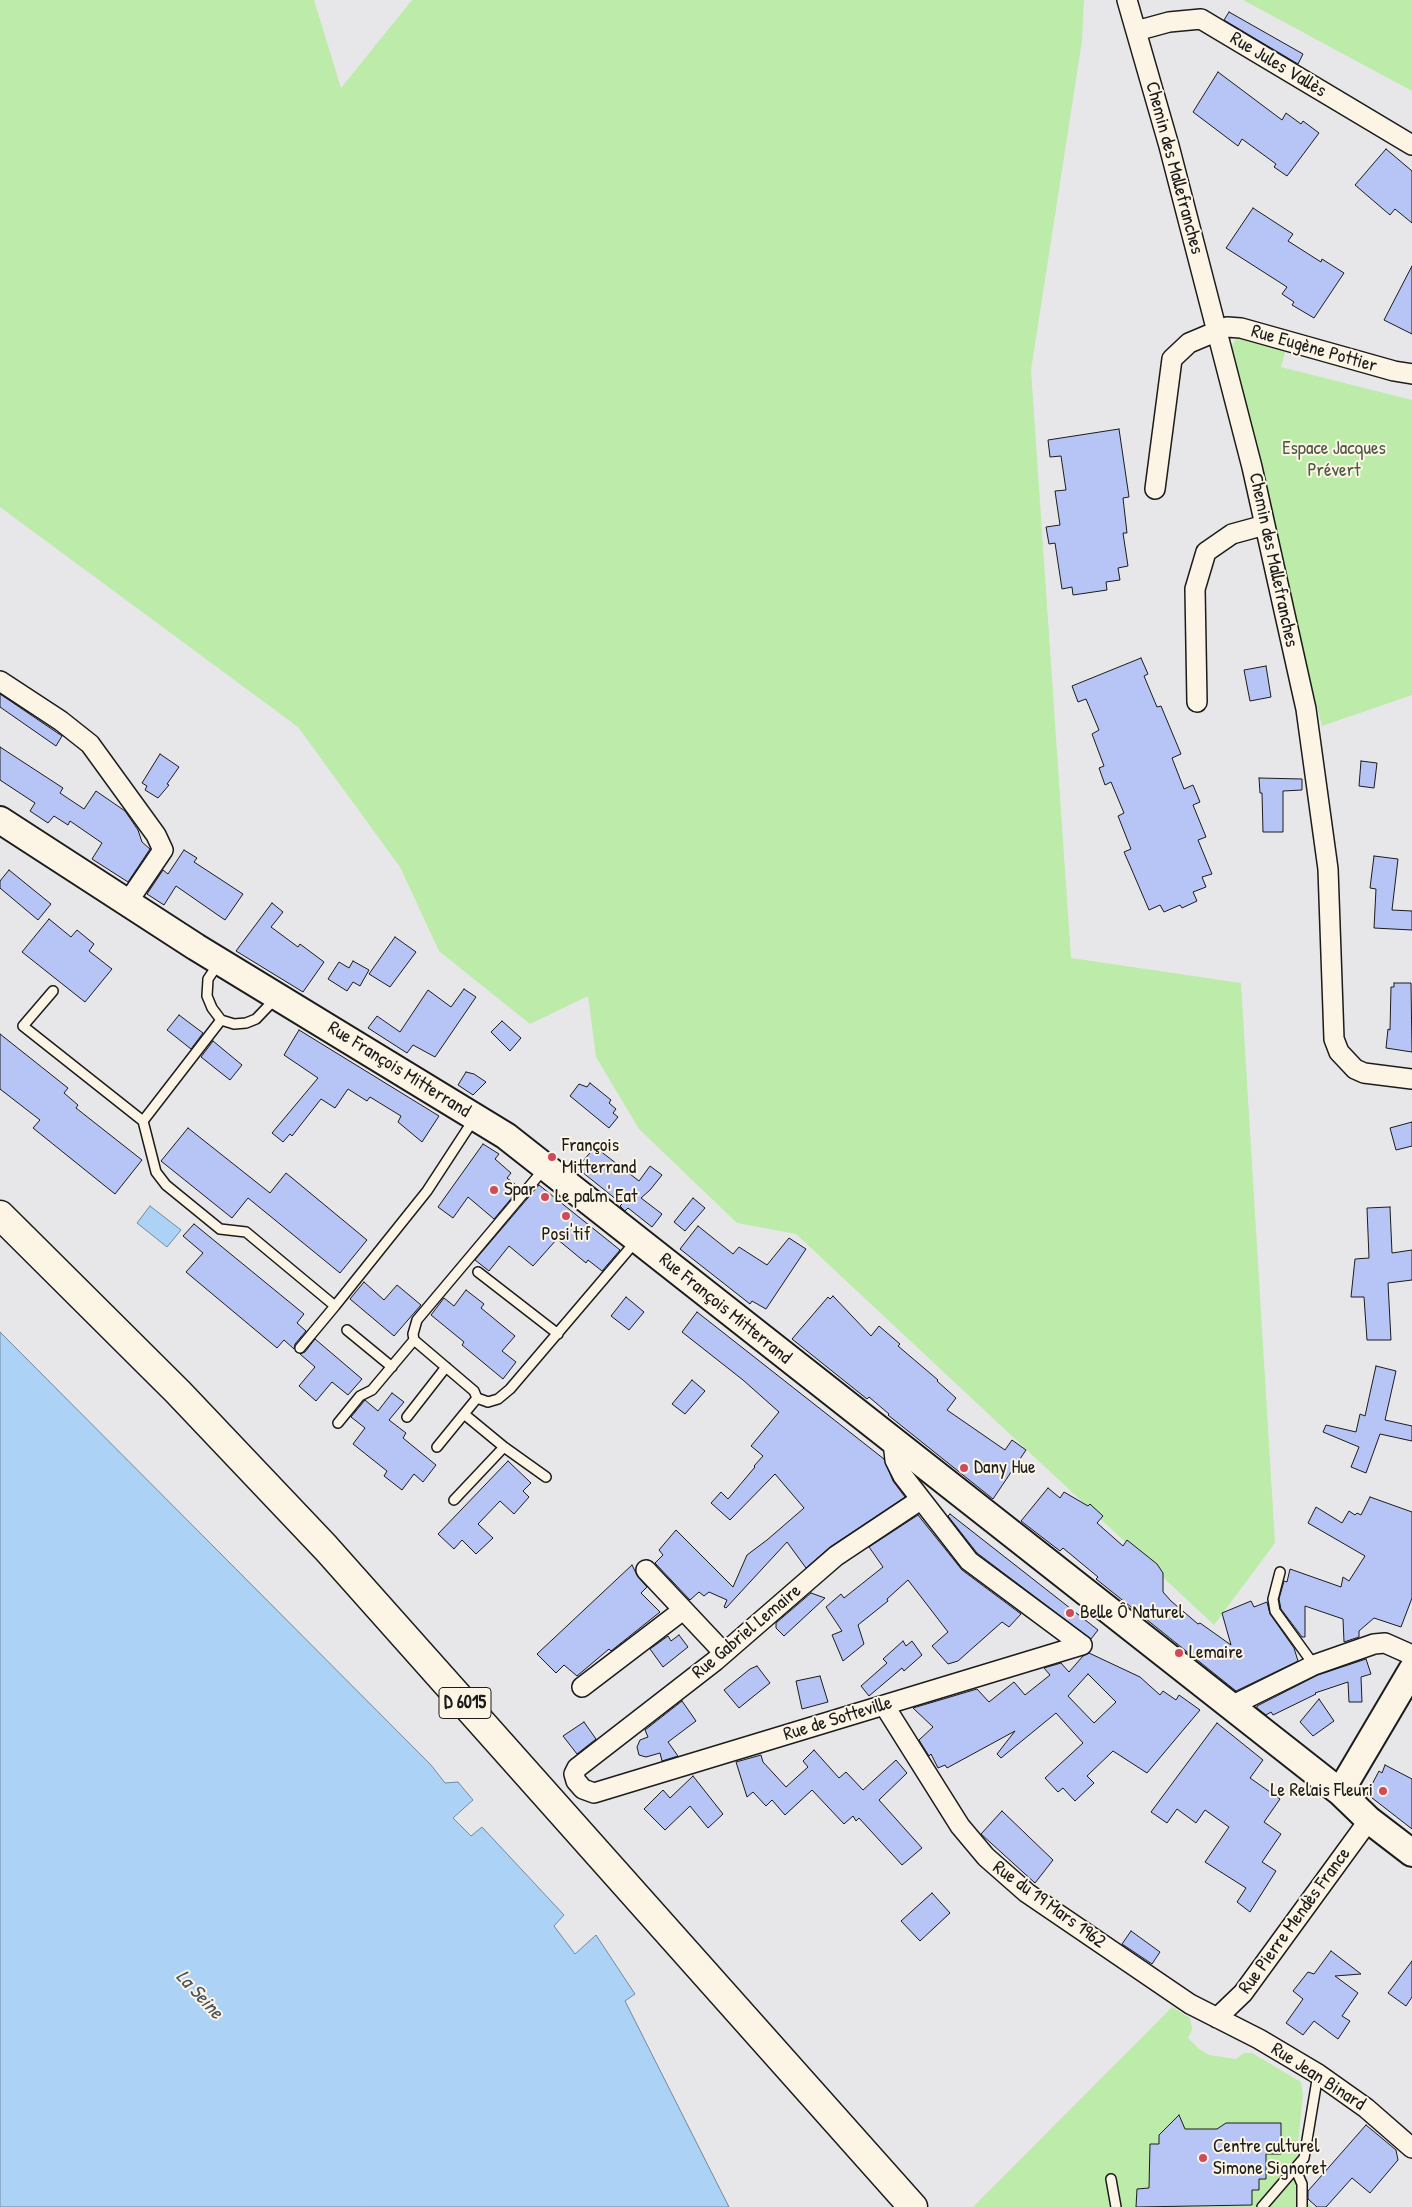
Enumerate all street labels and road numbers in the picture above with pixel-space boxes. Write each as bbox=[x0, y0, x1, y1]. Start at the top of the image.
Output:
street label: Rue Jules Vallès bbox=[1226, 27, 1330, 103]
street label: Chemin des Mallefranches bbox=[1140, 79, 1208, 257]
street label: Rue Eugène Pottier bbox=[1249, 320, 1379, 378]
street label: Chemin des Mallefranches bbox=[1243, 471, 1303, 649]
street label: Rue François Mitterrand bbox=[323, 1017, 475, 1123]
street label: Rue François Mitterrand bbox=[654, 1249, 796, 1369]
street label: Rue Gabriel Lemaire bbox=[688, 1580, 806, 1684]
road number: D 6015 bbox=[439, 1688, 491, 1719]
street label: Rue de Sotteville bbox=[781, 1692, 895, 1746]
street label: Rue Pierre Mendès France bbox=[1234, 1843, 1356, 1999]
street label: Rue du 19 Mars 1962 bbox=[988, 1856, 1110, 1954]
street label: Rue Jean Binard bbox=[1267, 2038, 1369, 2116]

